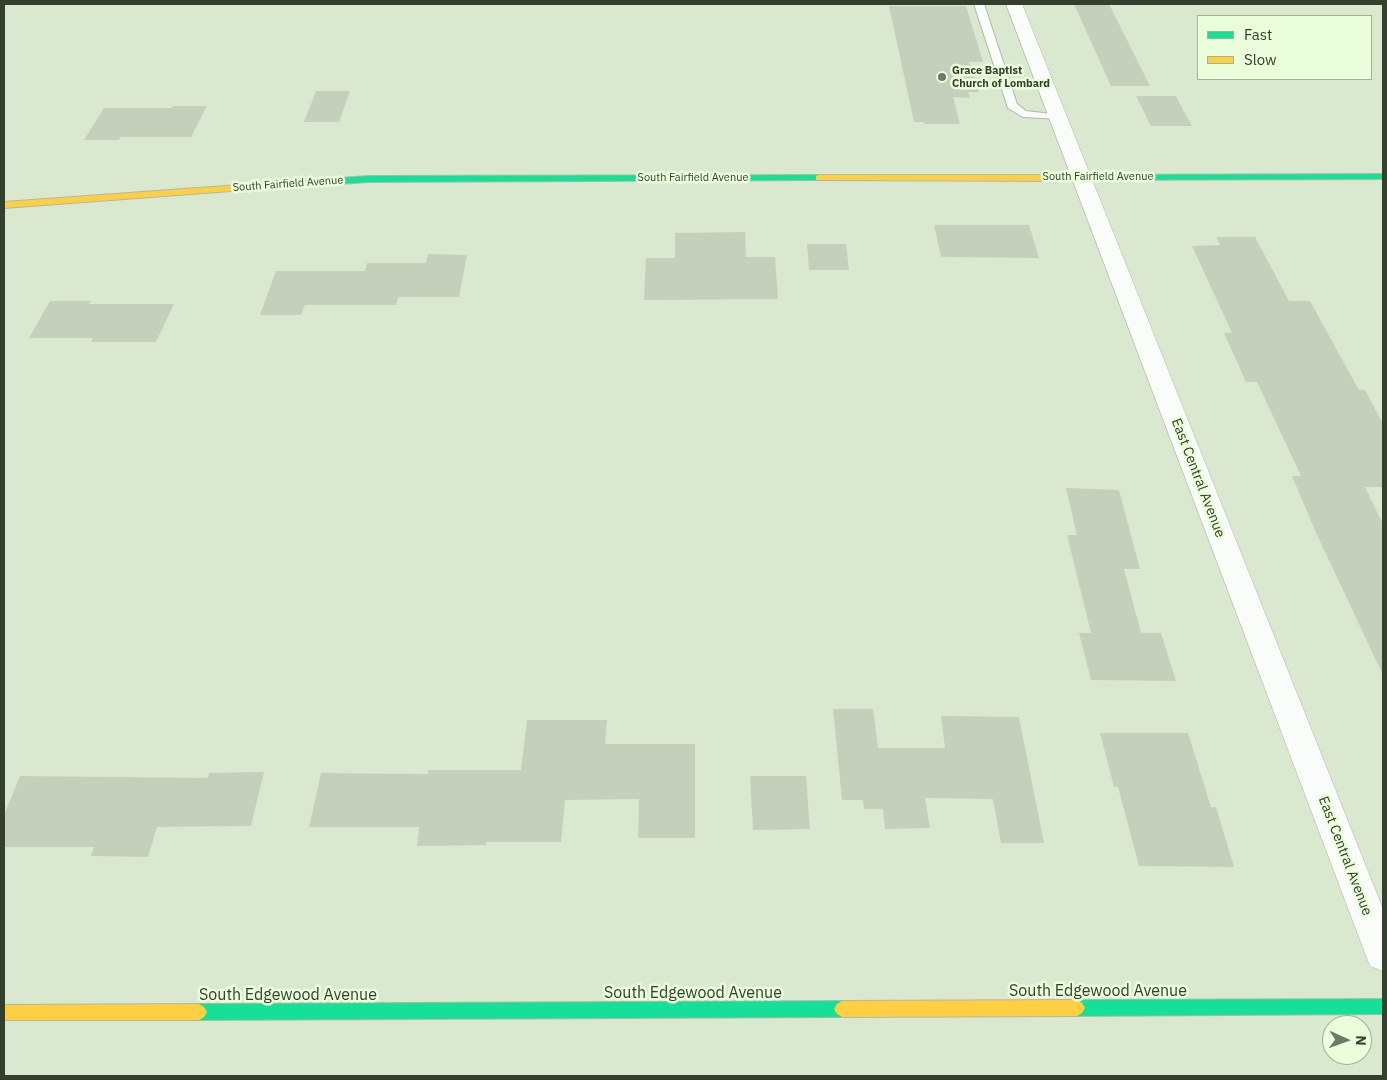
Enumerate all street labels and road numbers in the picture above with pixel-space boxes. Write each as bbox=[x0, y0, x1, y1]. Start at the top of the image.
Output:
street label: South Fairfield Avenue bbox=[1043, 170, 1153, 184]
street label: South Fairfield Avenue bbox=[638, 171, 748, 185]
street label: South Fairfield Avenue bbox=[232, 174, 344, 194]
street label: East Central Avenue bbox=[1168, 416, 1228, 540]
street label: East Central Avenue bbox=[1315, 794, 1375, 918]
street label: South Edgewood Avenue bbox=[1009, 981, 1187, 1001]
street label: South Edgewood Avenue bbox=[604, 983, 782, 1003]
street label: South Edgewood Avenue bbox=[199, 985, 377, 1005]

